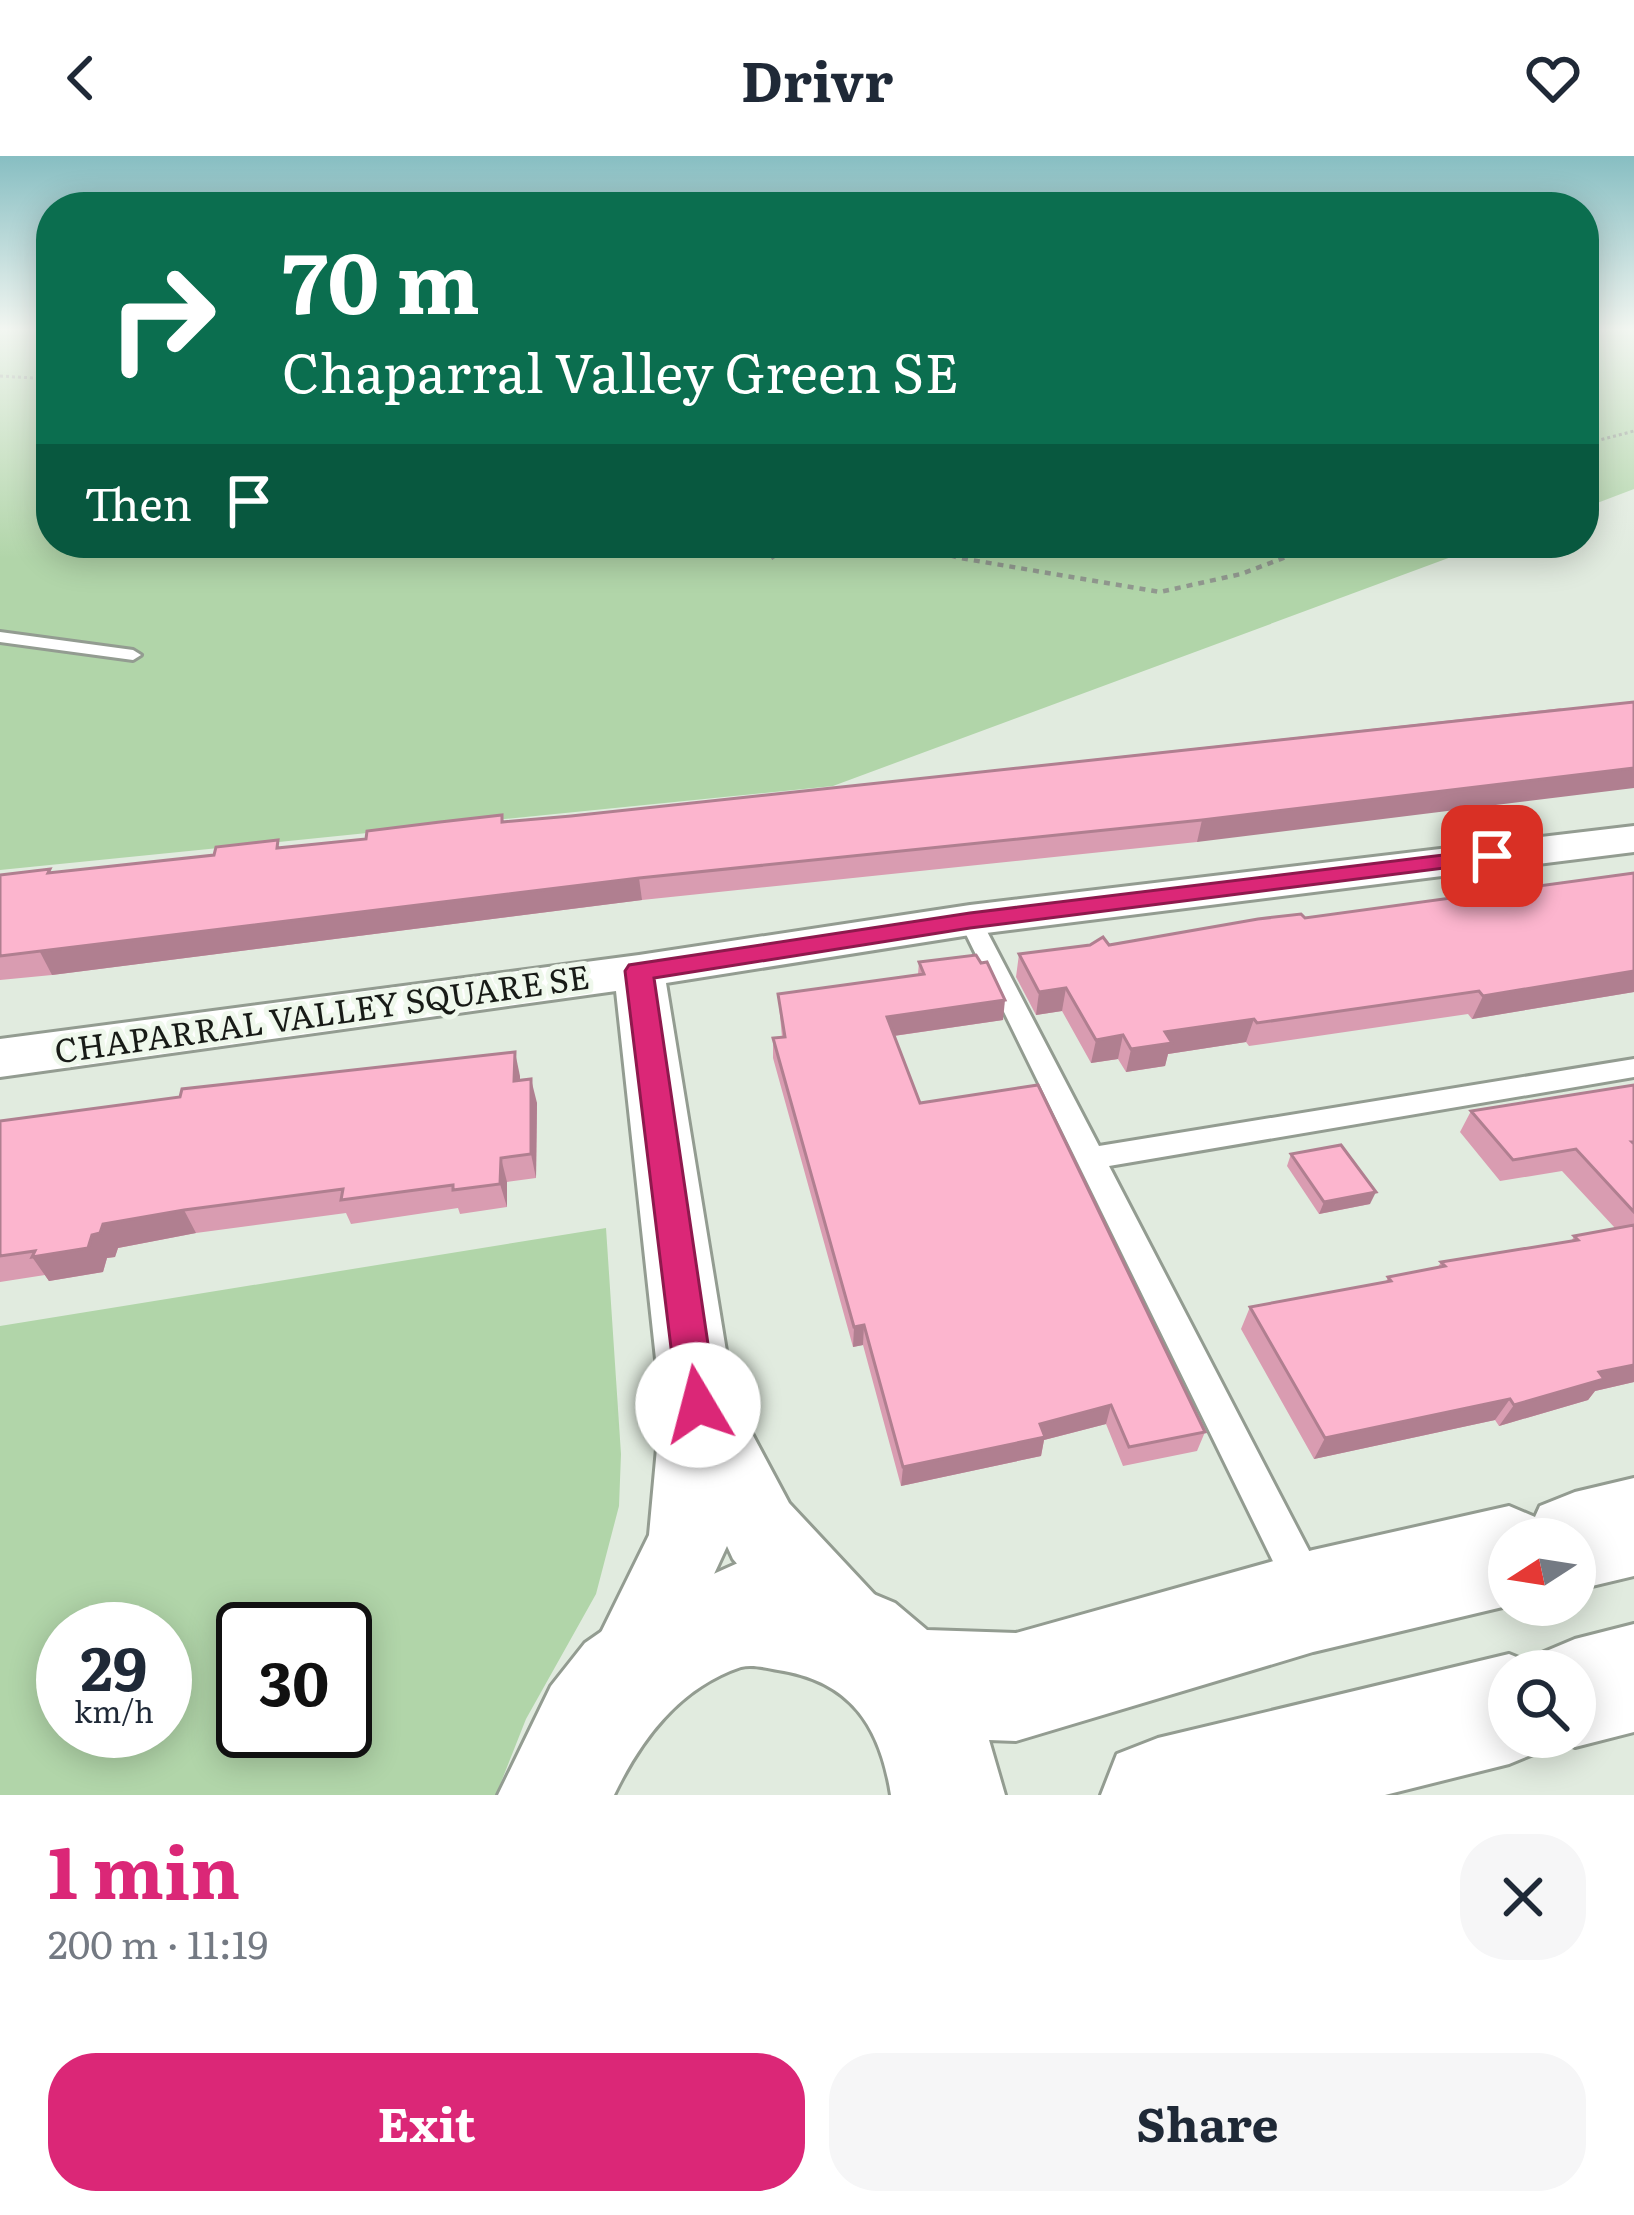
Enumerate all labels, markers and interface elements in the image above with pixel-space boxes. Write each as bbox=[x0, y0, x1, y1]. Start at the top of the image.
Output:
text: Drivr bbox=[741, 38, 893, 119]
icon: back bbox=[48, 45, 114, 111]
icon: heart bbox=[1520, 45, 1586, 111]
text: 70 m bbox=[282, 215, 480, 340]
icon: right bbox=[84, 240, 240, 396]
text: Chaparral Valley Green SE bbox=[282, 329, 959, 410]
text: Then bbox=[84, 468, 192, 535]
icon: arrive bbox=[216, 468, 282, 534]
pin bbox=[1441, 805, 1543, 907]
icon: arrive bbox=[1459, 823, 1525, 889]
street label: CHAPARRAL VALLEY SQUARE SE bbox=[51, 950, 592, 1073]
position arrow bbox=[635, 1342, 761, 1468]
north arrow bbox=[1488, 1518, 1596, 1626]
map controls bbox=[1488, 1518, 1596, 1758]
speed limit sign: 30 bbox=[216, 1602, 372, 1758]
text: 29 bbox=[81, 1620, 147, 1709]
button: search bbox=[1488, 1650, 1596, 1758]
text: km/h bbox=[74, 1688, 154, 1732]
text: 1 min bbox=[48, 1814, 240, 1921]
button: close bbox=[1460, 1834, 1586, 1960]
text: 200 m · 11:19 bbox=[48, 1913, 268, 1971]
button: Exit bbox=[48, 2053, 805, 2191]
button: Share bbox=[829, 2053, 1586, 2191]

